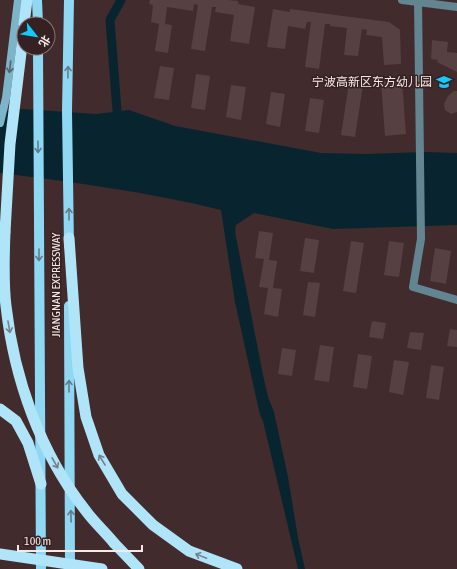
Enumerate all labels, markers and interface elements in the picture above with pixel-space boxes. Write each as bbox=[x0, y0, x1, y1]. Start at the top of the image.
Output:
north arrow bbox=[16, 16, 56, 56]
text: 北 bbox=[37, 33, 53, 49]
one-way arrow bbox=[6, 60, 14, 73]
one-way arrow bbox=[64, 66, 72, 79]
school or university icon: 宁波高新区东方幼儿园 bbox=[435, 73, 453, 91]
place label: 宁波高新区东方幼儿园 bbox=[312, 75, 432, 89]
one-way arrow bbox=[34, 140, 42, 153]
one-way arrow bbox=[65, 208, 73, 221]
street label: JIANGNAN EXPRESSWAY bbox=[49, 232, 63, 337]
one-way arrow bbox=[35, 248, 43, 261]
one-way arrow bbox=[5, 320, 13, 333]
one-way arrow bbox=[65, 380, 73, 393]
one-way arrow bbox=[98, 454, 106, 466]
one-way arrow bbox=[51, 457, 59, 469]
one-way arrow bbox=[67, 510, 74, 523]
scale bar bbox=[18, 527, 142, 553]
text: 100 m bbox=[24, 534, 51, 548]
one-way arrow bbox=[195, 551, 207, 559]

